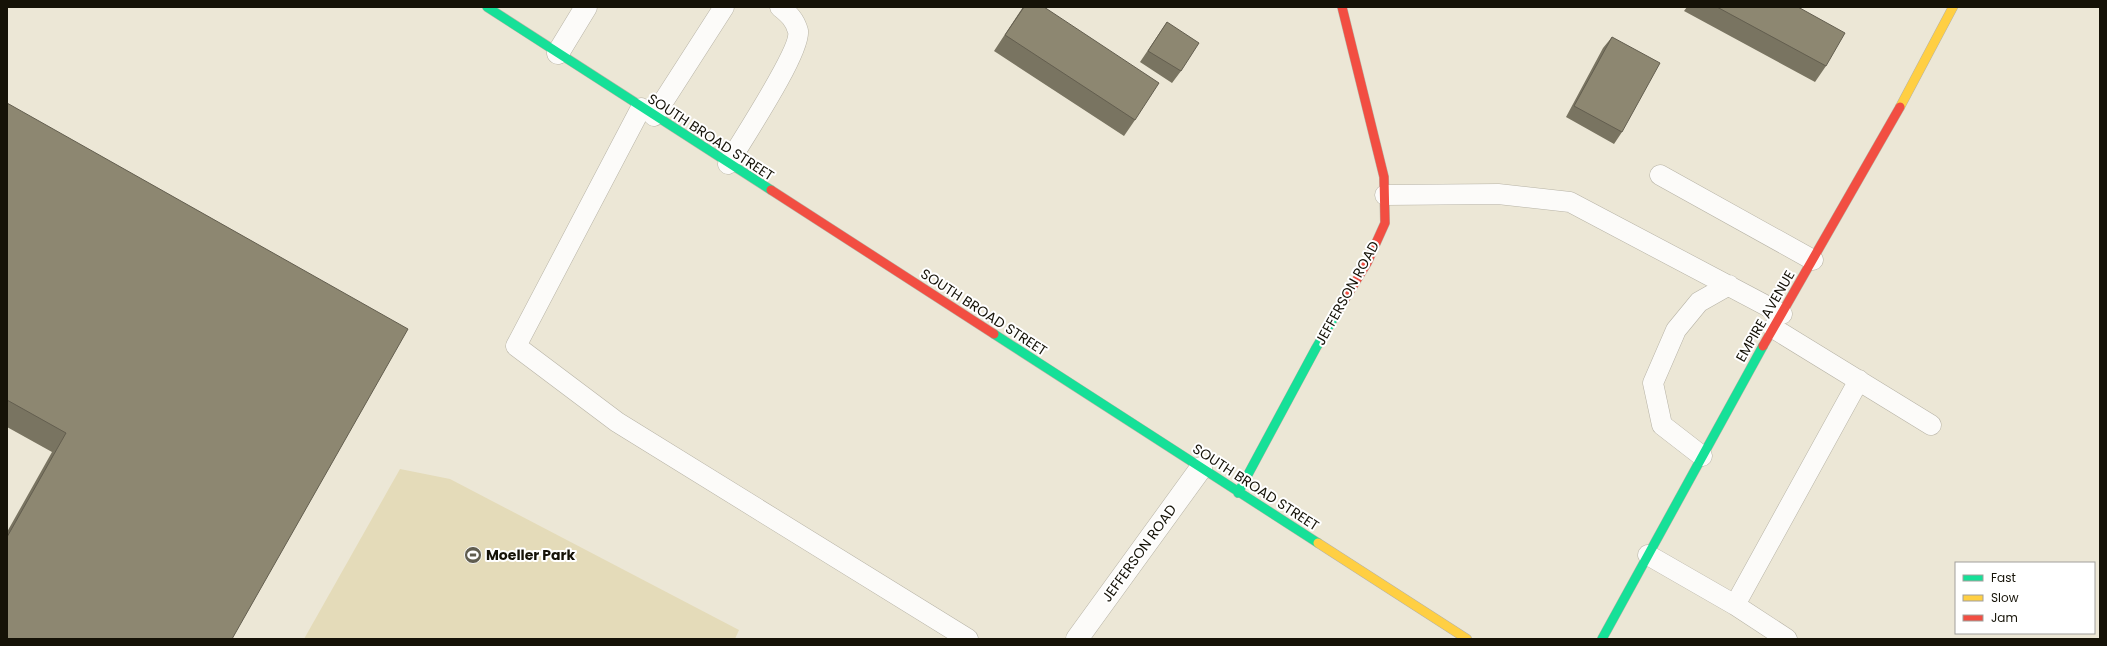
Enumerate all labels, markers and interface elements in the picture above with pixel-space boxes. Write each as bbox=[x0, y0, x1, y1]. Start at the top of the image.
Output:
street label: SOUTH BROAD STREET bbox=[644, 89, 778, 186]
street label: JEFFERSON ROAD bbox=[1310, 237, 1384, 349]
street label: SOUTH BROAD STREET bbox=[917, 264, 1051, 361]
street label: EMPIRE AVENUE bbox=[1731, 266, 1799, 366]
street label: SOUTH BROAD STREET bbox=[1189, 439, 1323, 536]
street label: JEFFERSON ROAD bbox=[1097, 500, 1181, 606]
sports icon: Moeller Park bbox=[463, 545, 483, 565]
place label: Moeller Park bbox=[486, 545, 575, 565]
legend bbox=[1955, 562, 2095, 634]
text: Fast bbox=[1991, 569, 2016, 586]
text: Slow bbox=[1991, 589, 2019, 606]
text: Jam bbox=[1991, 609, 2018, 626]

